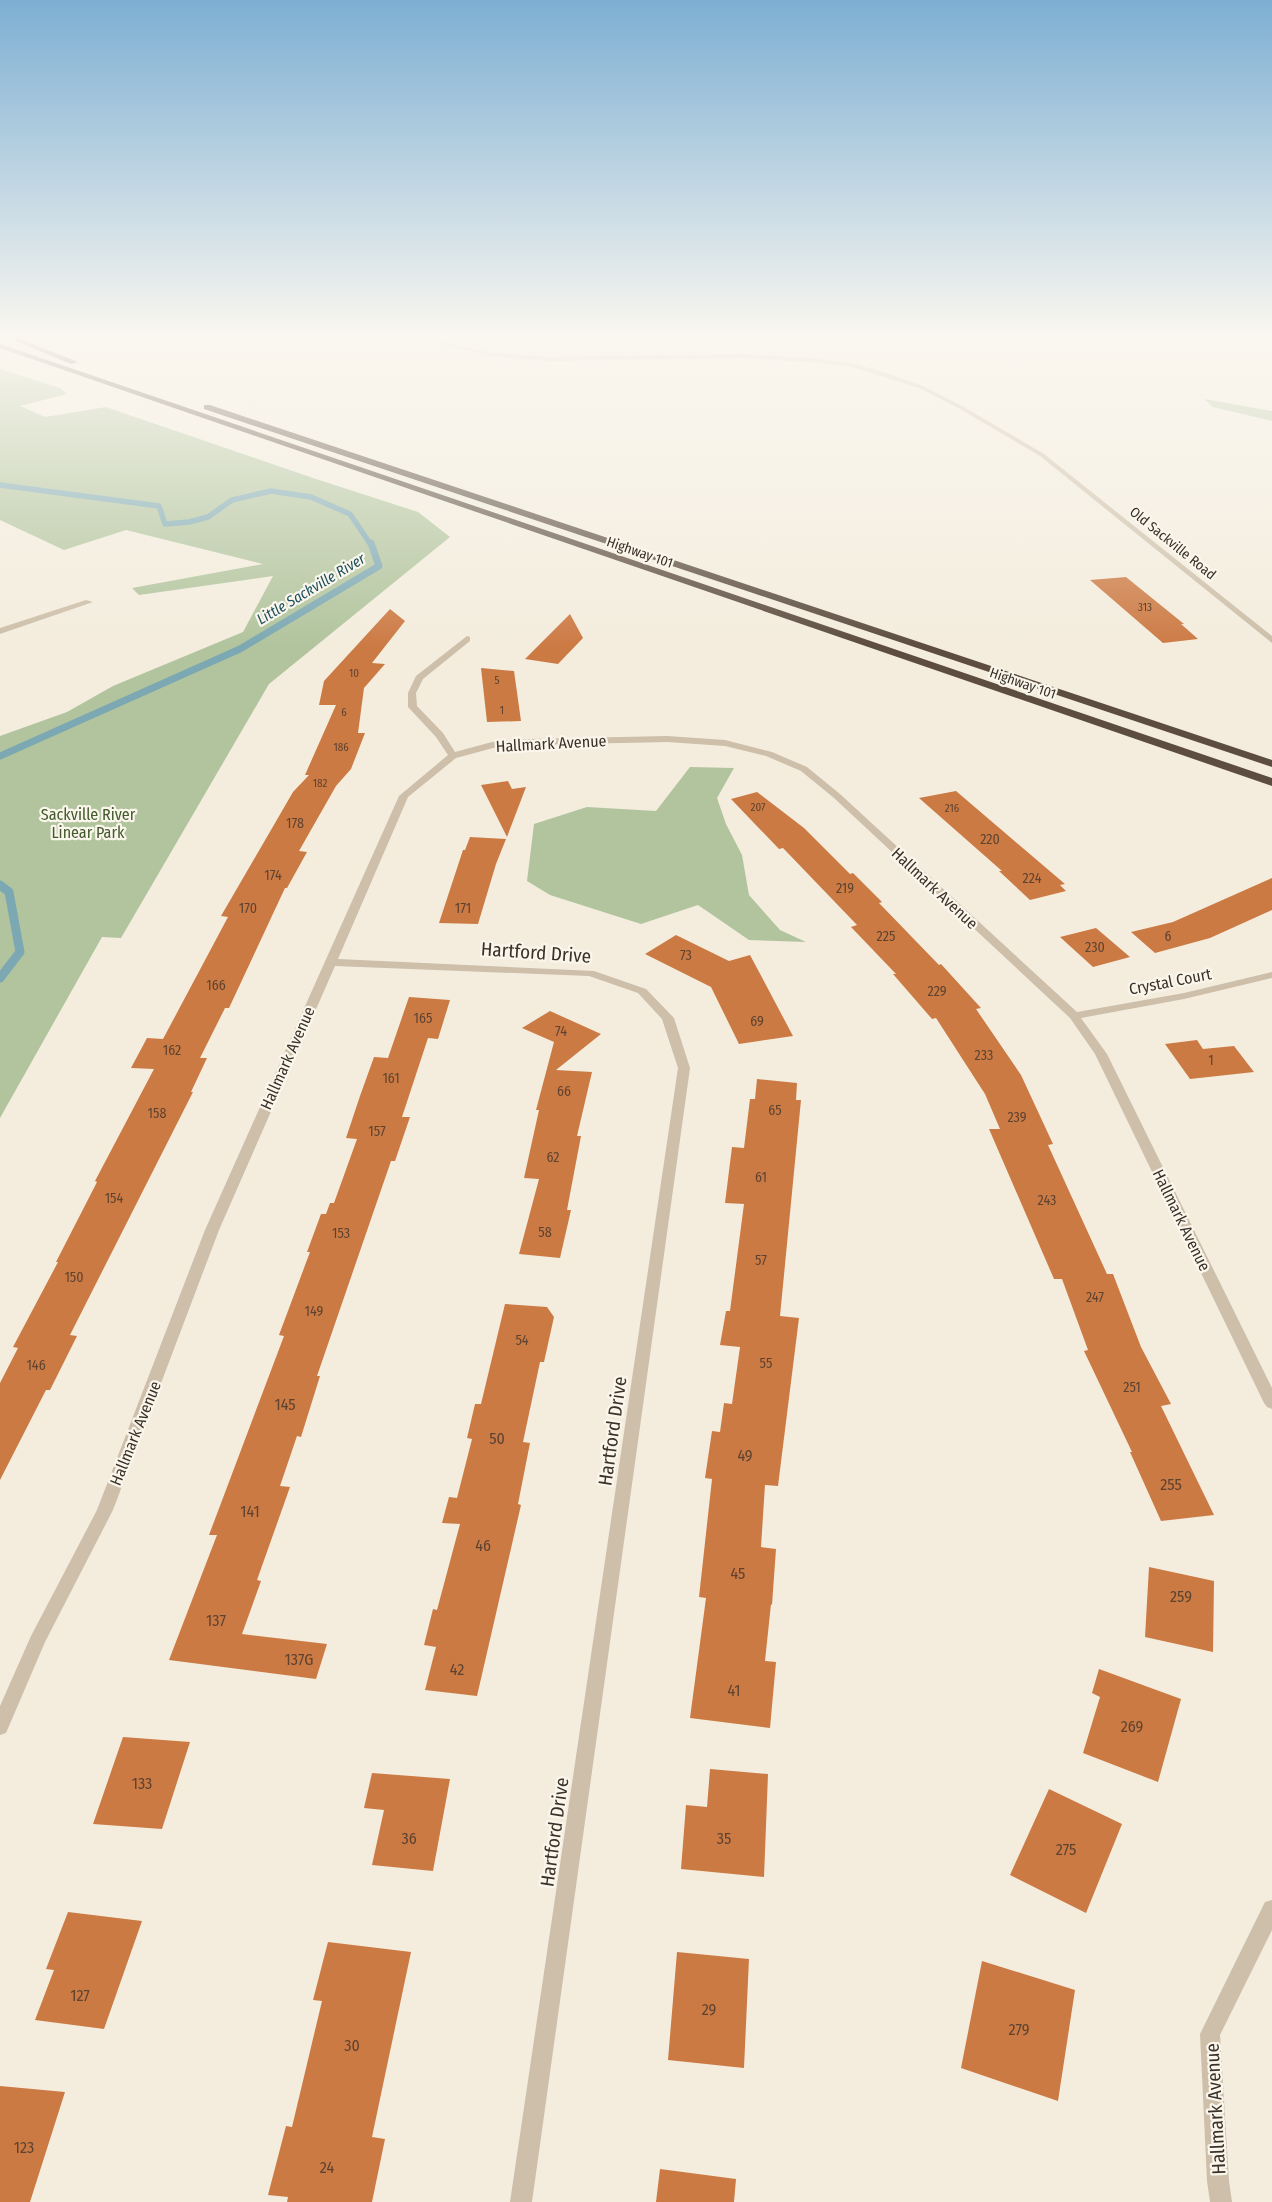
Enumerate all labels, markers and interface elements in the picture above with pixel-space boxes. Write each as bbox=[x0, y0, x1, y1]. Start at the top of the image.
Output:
street label: Old Sackville Road bbox=[1126, 503, 1219, 583]
street label: Highway 101 bbox=[604, 533, 675, 572]
water label: Little Sackville River bbox=[254, 549, 369, 628]
house number: 313 bbox=[1138, 601, 1152, 614]
street label: Highway 101 bbox=[987, 664, 1058, 703]
house number: 10 bbox=[349, 667, 359, 680]
house number: 5 bbox=[494, 674, 500, 687]
house number: 1 bbox=[500, 704, 504, 717]
house number: 6 bbox=[341, 706, 347, 719]
street label: Hallmark Avenue bbox=[495, 731, 607, 756]
house number: 186 bbox=[333, 741, 349, 754]
house number: 182 bbox=[313, 777, 327, 790]
house number: 207 bbox=[751, 801, 766, 814]
house number: 216 bbox=[945, 802, 960, 815]
park label: Sackville River Linear Park bbox=[41, 805, 136, 842]
house number: 178 bbox=[286, 815, 304, 832]
house number: 220 bbox=[980, 831, 1000, 848]
street label: Hallmark Avenue bbox=[888, 844, 982, 933]
house number: 174 bbox=[264, 867, 282, 884]
house number: 224 bbox=[1023, 870, 1042, 887]
house number: 219 bbox=[836, 880, 854, 897]
house number: 170 bbox=[239, 900, 257, 917]
house number: 171 bbox=[455, 900, 471, 917]
house number: 225 bbox=[877, 928, 895, 945]
house number: 6 bbox=[1165, 928, 1172, 945]
street label: Hartford Drive bbox=[480, 937, 592, 968]
house number: 230 bbox=[1085, 939, 1105, 956]
house number: 73 bbox=[680, 947, 692, 964]
street label: Crystal Court bbox=[1127, 964, 1214, 999]
house number: 166 bbox=[206, 977, 226, 994]
house number: 229 bbox=[927, 983, 947, 1000]
street label: Hallmark Avenue bbox=[256, 1004, 319, 1113]
house number: 165 bbox=[414, 1010, 432, 1027]
house number: 69 bbox=[750, 1013, 764, 1030]
house number: 74 bbox=[555, 1023, 567, 1040]
house number: 162 bbox=[163, 1042, 181, 1059]
house number: 233 bbox=[975, 1047, 993, 1064]
house number: 1 bbox=[1208, 1052, 1214, 1069]
house number: 161 bbox=[382, 1070, 400, 1087]
house number: 66 bbox=[557, 1083, 571, 1100]
house number: 65 bbox=[768, 1102, 782, 1119]
house number: 158 bbox=[148, 1105, 166, 1122]
house number: 239 bbox=[1007, 1109, 1027, 1126]
house number: 157 bbox=[368, 1123, 386, 1140]
house number: 62 bbox=[547, 1149, 560, 1166]
street label: Hallmark Avenue bbox=[1149, 1166, 1214, 1274]
house number: 61 bbox=[755, 1169, 767, 1186]
house number: 154 bbox=[105, 1190, 124, 1207]
house number: 243 bbox=[1038, 1192, 1056, 1209]
house number: 58 bbox=[538, 1224, 552, 1241]
house number: 153 bbox=[332, 1225, 350, 1242]
house number: 57 bbox=[755, 1252, 767, 1269]
house number: 150 bbox=[64, 1269, 84, 1286]
house number: 247 bbox=[1086, 1289, 1104, 1306]
house number: 149 bbox=[305, 1303, 324, 1320]
house number: 54 bbox=[515, 1332, 529, 1349]
house number: 55 bbox=[760, 1355, 772, 1372]
house number: 146 bbox=[26, 1357, 46, 1374]
street label: Hartford Drive bbox=[593, 1375, 632, 1487]
street label: Hallmark Avenue bbox=[106, 1378, 165, 1488]
house number: 251 bbox=[1123, 1379, 1141, 1396]
house number: 145 bbox=[274, 1395, 296, 1414]
house number: 50 bbox=[489, 1429, 505, 1448]
house number: 49 bbox=[737, 1446, 753, 1465]
house number: 255 bbox=[1160, 1475, 1182, 1494]
house number: 141 bbox=[240, 1502, 260, 1521]
house number: 46 bbox=[475, 1536, 491, 1555]
house number: 45 bbox=[731, 1564, 745, 1583]
house number: 259 bbox=[1170, 1587, 1192, 1606]
house number: 137 bbox=[206, 1611, 226, 1630]
house number: 137G bbox=[285, 1650, 313, 1669]
house number: 42 bbox=[450, 1660, 464, 1679]
house number: 41 bbox=[727, 1681, 741, 1700]
house number: 269 bbox=[1121, 1717, 1144, 1736]
house number: 133 bbox=[132, 1774, 152, 1793]
street label: Hartford Drive bbox=[535, 1776, 574, 1888]
house number: 36 bbox=[401, 1829, 417, 1848]
house number: 35 bbox=[717, 1829, 731, 1848]
house number: 275 bbox=[1056, 1840, 1076, 1859]
house number: 127 bbox=[70, 1986, 90, 2005]
house number: 29 bbox=[702, 2000, 717, 2019]
house number: 279 bbox=[1009, 2020, 1030, 2039]
house number: 30 bbox=[344, 2036, 360, 2055]
street label: Hallmark Avenue bbox=[1201, 2043, 1230, 2175]
house number: 123 bbox=[14, 2138, 34, 2157]
house number: 24 bbox=[320, 2158, 334, 2177]

